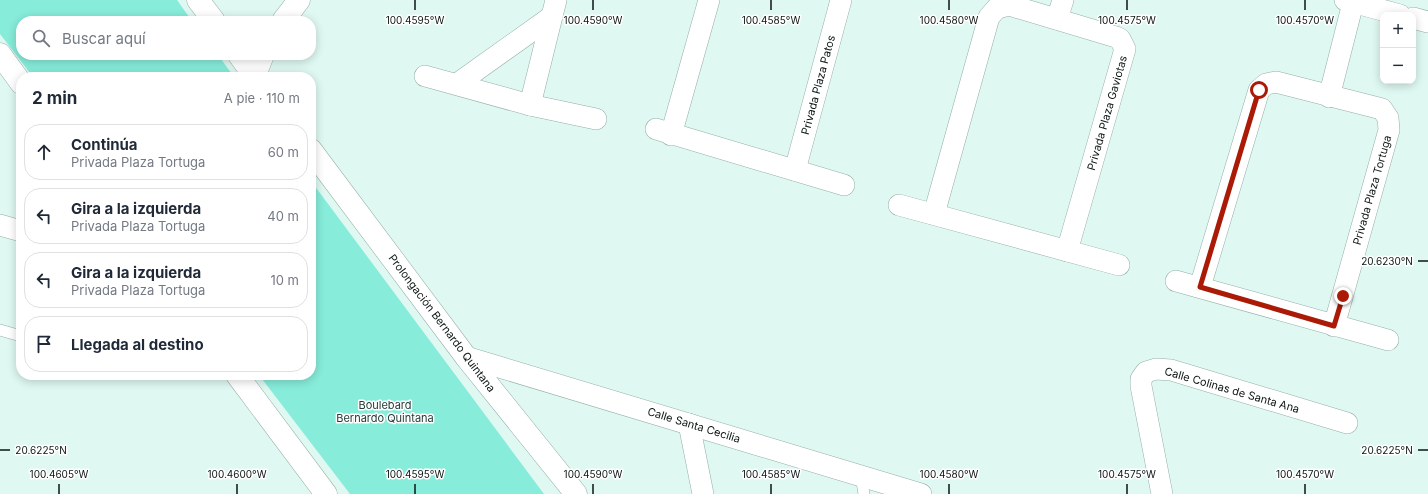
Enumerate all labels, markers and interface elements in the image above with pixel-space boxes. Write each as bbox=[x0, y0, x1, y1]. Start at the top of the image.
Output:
map controls bbox=[1380, 12, 1416, 84]
button: + bbox=[1380, 12, 1416, 48]
text: 100.4595°W bbox=[386, 14, 444, 26]
text: 100.4590°W bbox=[564, 14, 623, 26]
text: 100.4585°W bbox=[742, 14, 800, 26]
text: 100.4580°W bbox=[920, 14, 979, 26]
text: 100.4575°W bbox=[1098, 14, 1156, 26]
text: 100.4570°W bbox=[1276, 14, 1334, 26]
search box bbox=[16, 16, 316, 60]
icon: search bbox=[30, 27, 52, 49]
text: Buscar aquí bbox=[62, 29, 146, 48]
street label: Privada Plaza Patos bbox=[798, 33, 838, 136]
button: − bbox=[1380, 48, 1416, 84]
street label: Privada Plaza Gaviotas bbox=[1084, 54, 1130, 172]
route start bbox=[1250, 81, 1268, 99]
text: 2 min bbox=[32, 88, 77, 108]
text: A pie · 110 m bbox=[224, 90, 300, 106]
street label: Privada Plaza Tortuga bbox=[1350, 133, 1394, 247]
text: Continúa bbox=[71, 135, 138, 154]
icon: ahead bbox=[33, 141, 55, 163]
text: 60 m bbox=[268, 144, 299, 160]
text: Privada Plaza Tortuga bbox=[71, 154, 205, 170]
text: Gira a la izquierda bbox=[71, 199, 201, 218]
icon: left bbox=[33, 205, 55, 227]
text: 40 m bbox=[267, 208, 299, 224]
text: Privada Plaza Tortuga bbox=[71, 218, 205, 234]
street label: Prolongación Bernardo Quintana bbox=[386, 251, 498, 395]
text: 20.6230°N bbox=[1361, 255, 1413, 267]
text: Gira a la izquierda bbox=[71, 263, 201, 282]
icon: left bbox=[33, 269, 55, 291]
text: 10 m bbox=[270, 272, 299, 288]
text: Privada Plaza Tortuga bbox=[71, 282, 205, 298]
route end bbox=[1334, 287, 1352, 305]
icon: arrive bbox=[33, 333, 55, 355]
text: Llegada al destino bbox=[71, 335, 204, 354]
street label: Calle Colinas de Santa Ana bbox=[1163, 364, 1301, 416]
park label: Boulebard Bernardo Quintana bbox=[336, 398, 434, 425]
street label: Calle Santa Cecilia bbox=[646, 404, 742, 446]
text: 20.6225°N bbox=[15, 444, 67, 456]
text: 20.6225°N bbox=[1361, 444, 1413, 456]
text: 100.4605°W bbox=[30, 468, 89, 480]
text: 100.4600°W bbox=[208, 468, 267, 480]
text: 100.4595°W bbox=[386, 468, 444, 480]
text: 100.4590°W bbox=[564, 468, 623, 480]
text: 100.4585°W bbox=[742, 468, 800, 480]
text: 100.4580°W bbox=[920, 468, 979, 480]
text: 100.4575°W bbox=[1098, 468, 1156, 480]
text: 100.4570°W bbox=[1276, 468, 1334, 480]

